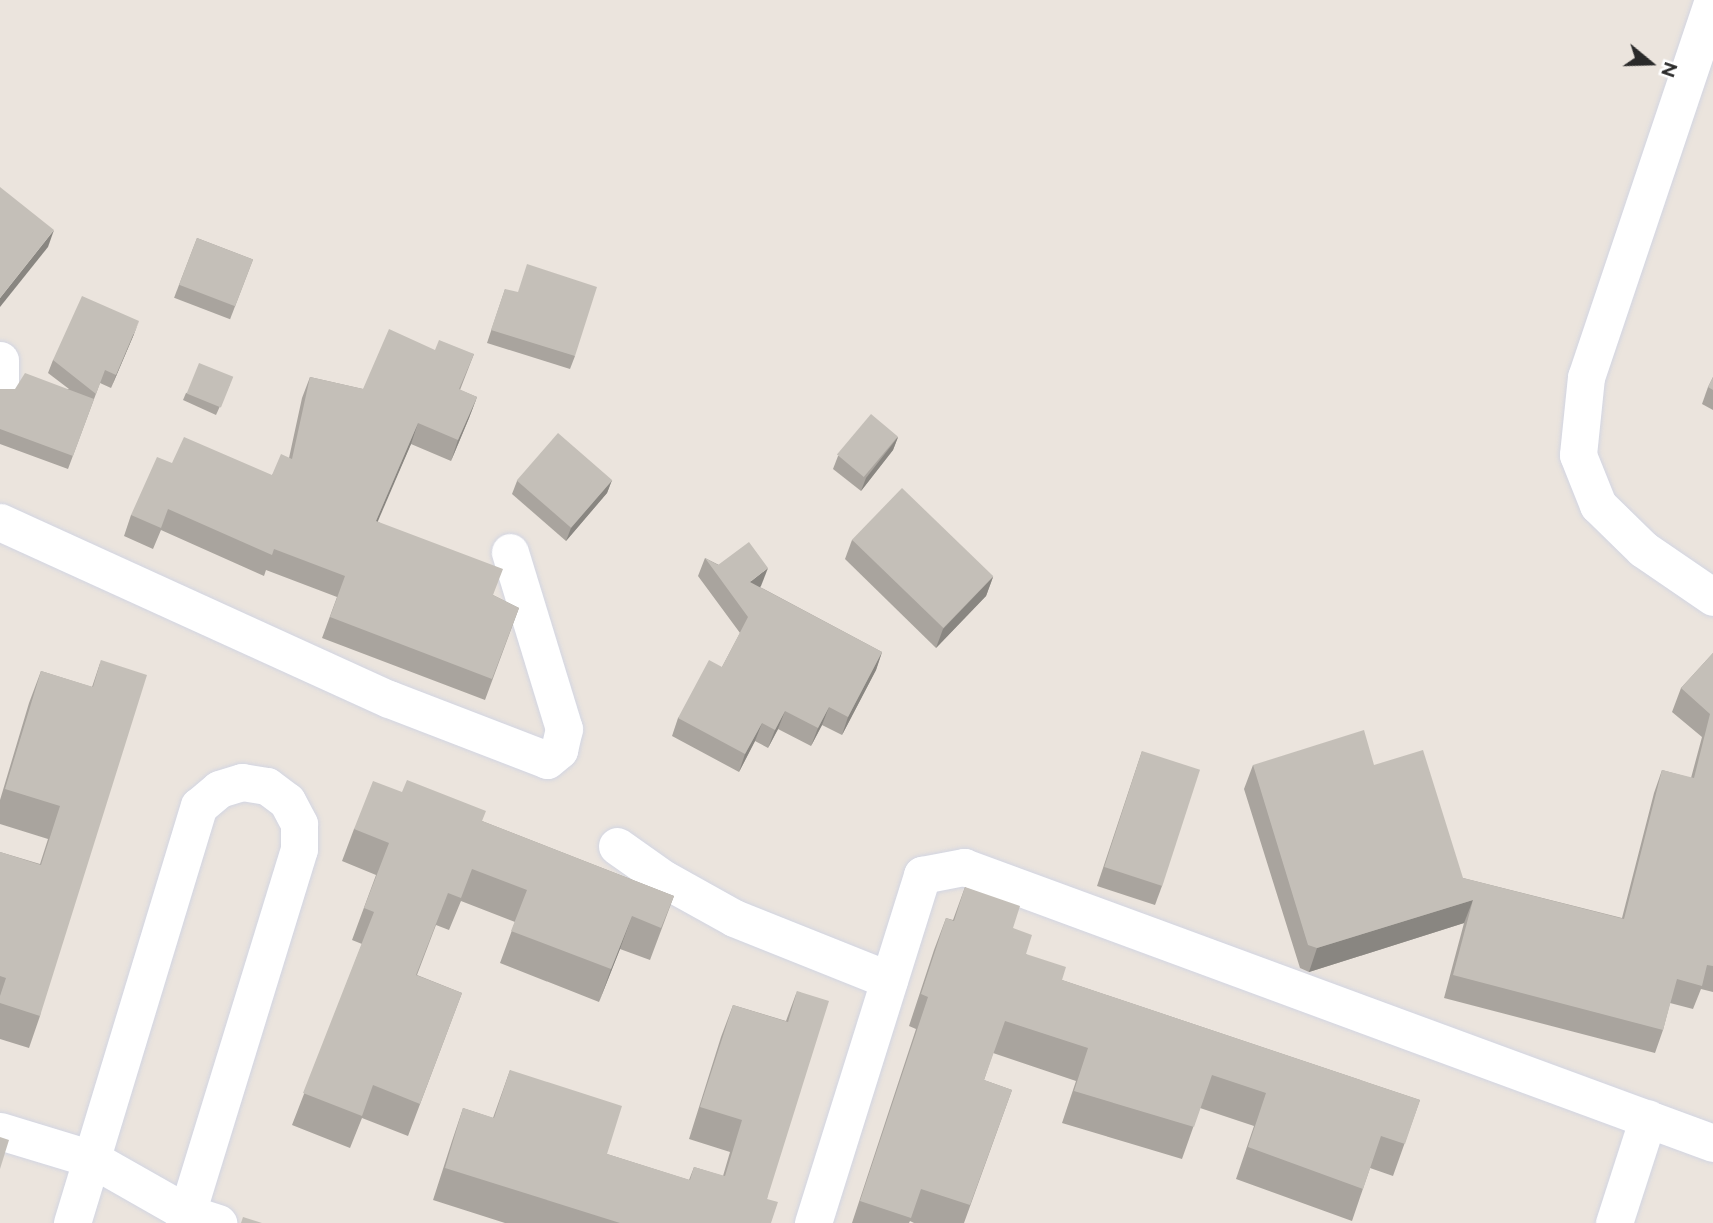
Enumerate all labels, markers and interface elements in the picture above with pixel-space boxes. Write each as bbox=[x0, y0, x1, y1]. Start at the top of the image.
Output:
north arrow bbox=[1615, 28, 1685, 98]
text: N bbox=[1657, 59, 1683, 80]

